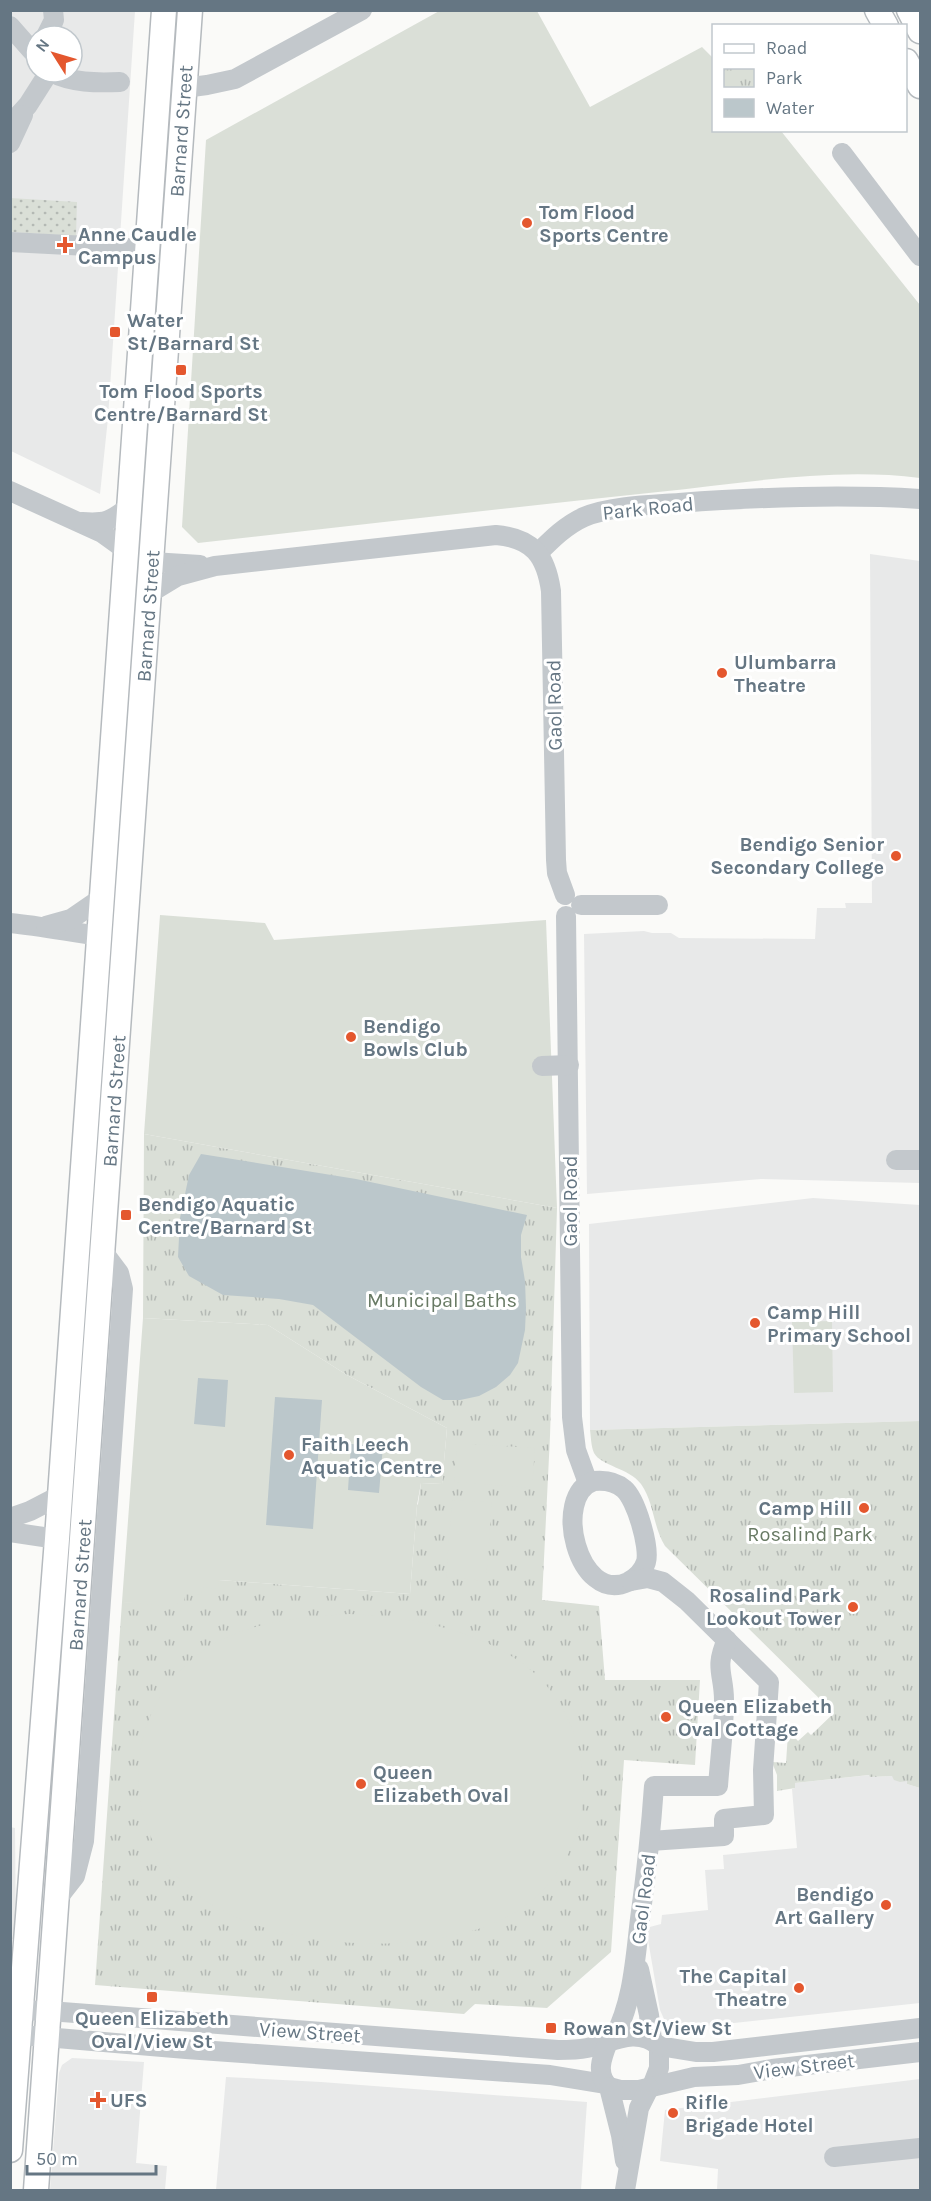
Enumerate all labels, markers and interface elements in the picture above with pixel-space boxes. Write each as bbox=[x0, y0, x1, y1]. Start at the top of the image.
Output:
north arrow bbox=[24, 24, 84, 84]
legend bbox=[712, 24, 907, 132]
text: N bbox=[31, 35, 53, 56]
text: Road bbox=[766, 37, 807, 59]
street label: Barnard Street bbox=[165, 64, 198, 198]
text: Park bbox=[766, 67, 803, 89]
text: Water bbox=[766, 97, 814, 119]
place label: Tom Flood Sports Centre bbox=[539, 201, 669, 247]
marker: Tom Flood Sports Centre bbox=[520, 216, 534, 230]
place label: Anne Caudle Campus bbox=[78, 223, 197, 269]
marker: Anne Caudle Campus bbox=[56, 236, 74, 254]
place label: Water St/Barnard St bbox=[127, 309, 260, 355]
marker: Water St/Barnard St bbox=[108, 325, 122, 339]
marker: Tom Flood Sports Centre/Barnard St bbox=[174, 363, 188, 377]
place label: Tom Flood Sports Centre/Barnard St bbox=[94, 380, 268, 426]
street label: Park Road bbox=[601, 492, 695, 525]
street label: Barnard Street bbox=[132, 549, 165, 683]
place label: Ulumbarra Theatre bbox=[734, 651, 837, 697]
street label: Gaol Road bbox=[542, 659, 567, 751]
marker: Ulumbarra Theatre bbox=[715, 666, 729, 680]
place label: Bendigo Senior Secondary College bbox=[710, 833, 884, 879]
marker: Bendigo Senior Secondary College bbox=[889, 849, 903, 863]
place label: Bendigo Bowls Club bbox=[363, 1015, 468, 1061]
marker: Bendigo Bowls Club bbox=[344, 1030, 358, 1044]
street label: Barnard Street bbox=[98, 1034, 131, 1168]
street label: Gaol Road bbox=[559, 1155, 582, 1247]
place label: Bendigo Aquatic Centre/Barnard St bbox=[138, 1193, 312, 1239]
marker: Bendigo Aquatic Centre/Barnard St bbox=[119, 1208, 133, 1222]
park label: Municipal Baths bbox=[367, 1289, 517, 1312]
place label: Camp Hill Primary School bbox=[767, 1301, 911, 1347]
marker: Camp Hill Primary School bbox=[748, 1316, 762, 1330]
place label: Faith Leech Aquatic Centre bbox=[301, 1433, 442, 1479]
marker: Faith Leech Aquatic Centre bbox=[282, 1448, 296, 1462]
place label: Camp Hill bbox=[759, 1497, 852, 1520]
marker: Camp Hill bbox=[857, 1501, 871, 1515]
street label: Barnard Street bbox=[64, 1518, 97, 1652]
park label: Rosalind Park bbox=[747, 1523, 873, 1546]
place label: Rosalind Park Lookout Tower bbox=[706, 1584, 841, 1630]
marker: Rosalind Park Lookout Tower bbox=[846, 1600, 860, 1614]
place label: Queen Elizabeth Oval Cottage bbox=[678, 1695, 832, 1741]
marker: Queen Elizabeth Oval Cottage bbox=[659, 1710, 673, 1724]
place label: Queen Elizabeth Oval bbox=[373, 1761, 509, 1807]
marker: Queen Elizabeth Oval bbox=[354, 1777, 368, 1791]
street label: Gaol Road bbox=[627, 1852, 660, 1946]
place label: Bendigo Art Gallery bbox=[775, 1883, 874, 1929]
marker: Bendigo Art Gallery bbox=[879, 1898, 893, 1912]
place label: The Capital Theatre bbox=[679, 1965, 787, 2011]
marker: The Capital Theatre bbox=[792, 1981, 806, 1995]
marker: Queen Elizabeth Oval/View St bbox=[145, 1990, 159, 2004]
place label: Queen Elizabeth Oval/View St bbox=[75, 2007, 229, 2053]
street label: View Street bbox=[258, 2017, 362, 2048]
place label: Rowan St/View St bbox=[563, 2017, 732, 2040]
marker: Rowan St/View St bbox=[544, 2021, 558, 2035]
street label: View Street bbox=[752, 2049, 856, 2084]
place label: UFS bbox=[110, 2089, 147, 2112]
place label: Rifle Brigade Hotel bbox=[685, 2091, 814, 2137]
marker: UFS bbox=[91, 2093, 105, 2107]
marker: Rifle Brigade Hotel bbox=[666, 2106, 680, 2120]
scale bar bbox=[27, 2138, 156, 2176]
text: 50 m bbox=[36, 2148, 78, 2170]

